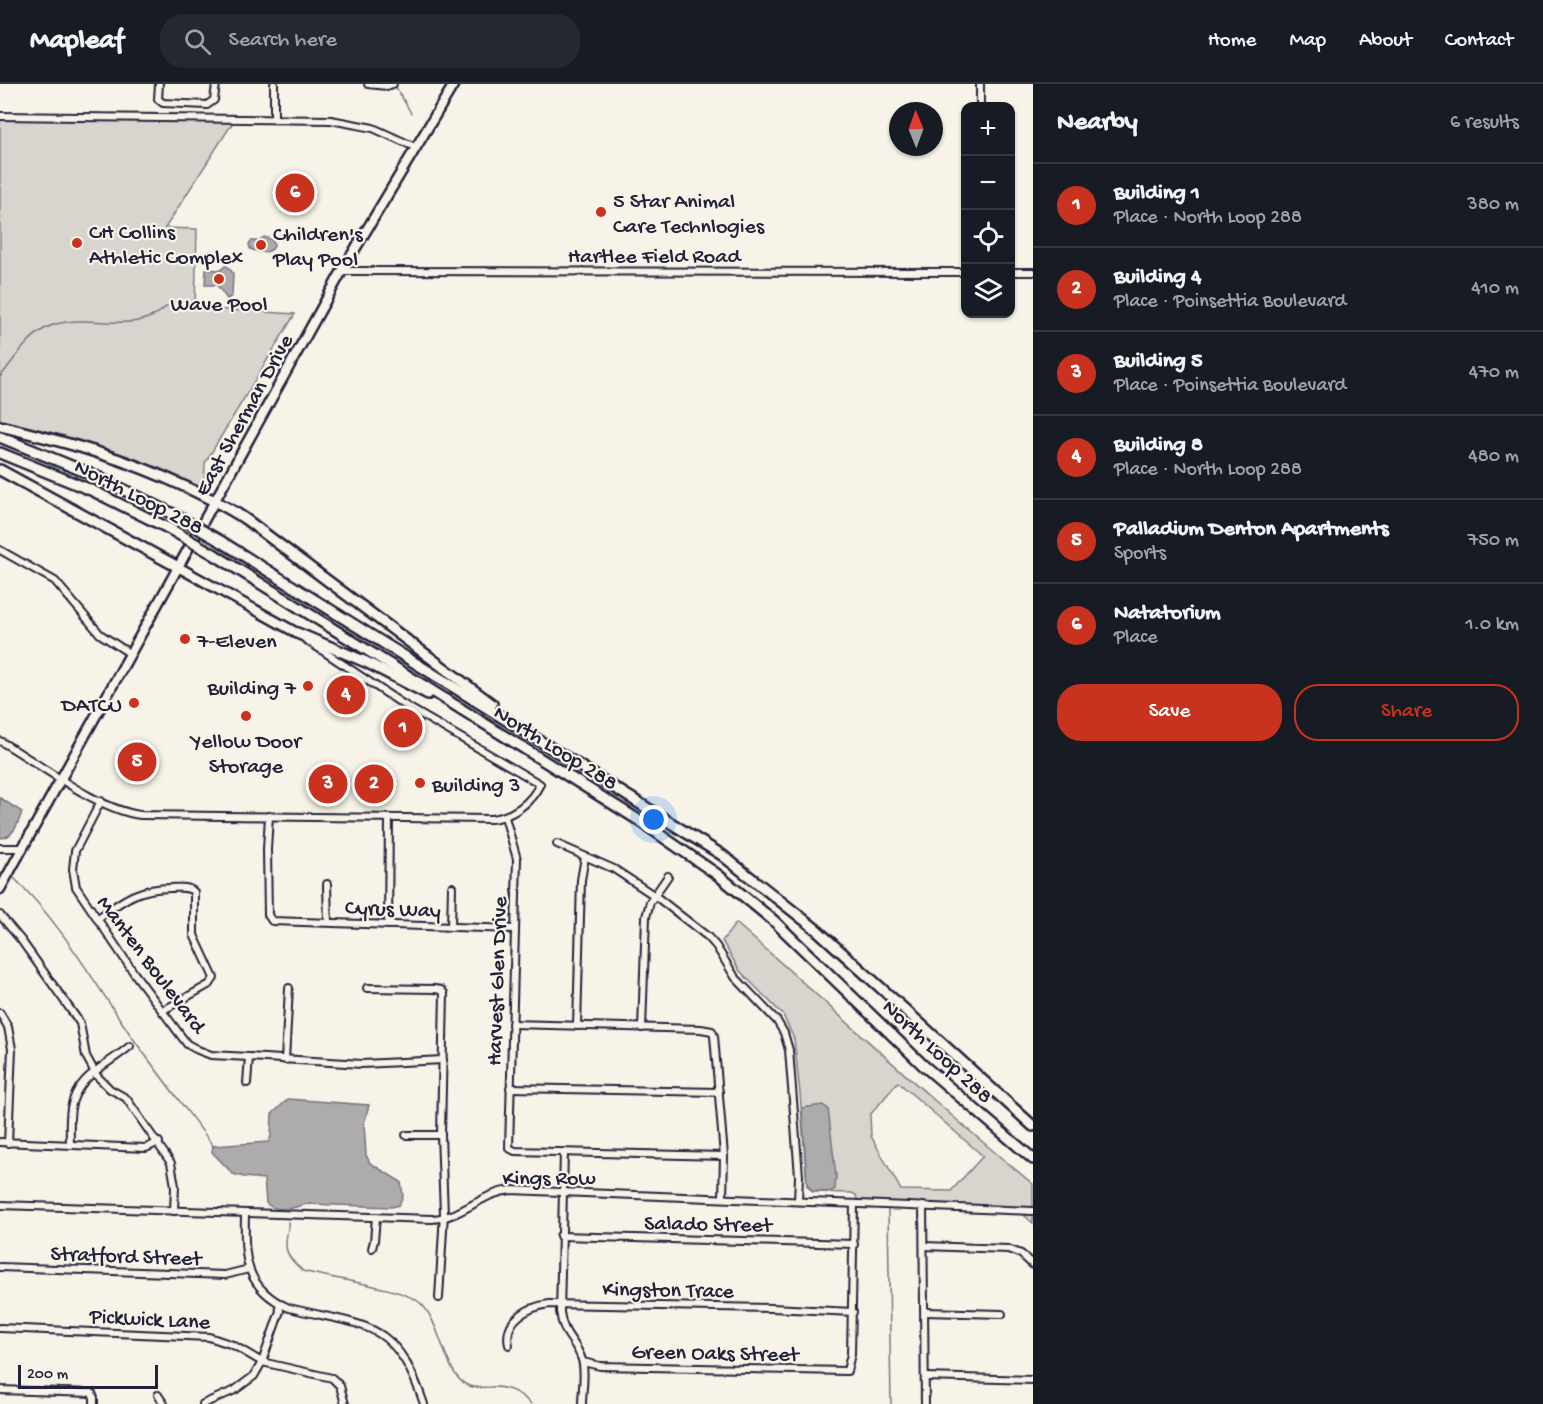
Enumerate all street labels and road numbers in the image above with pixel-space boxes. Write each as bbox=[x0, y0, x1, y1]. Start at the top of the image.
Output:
street label: Hartlee Field Road bbox=[568, 245, 742, 271]
street label: East Sherman Drive bbox=[190, 330, 301, 501]
street label: North Loop 288 bbox=[69, 455, 207, 542]
street label: North Loop 288 bbox=[488, 701, 622, 798]
street label: Manten Boulevard bbox=[90, 891, 211, 1041]
street label: Harvest Glen Drive bbox=[483, 895, 515, 1066]
street label: Cyrus Way bbox=[344, 896, 441, 926]
street label: North Loop 288 bbox=[876, 995, 997, 1111]
street label: Kings Row bbox=[502, 1167, 596, 1193]
street label: Salado Street bbox=[644, 1212, 774, 1240]
street label: Stratford Street bbox=[50, 1242, 204, 1274]
street label: Kingston Trace bbox=[602, 1278, 734, 1306]
street label: Pickwick Lane bbox=[88, 1305, 211, 1337]
street label: Green Oaks Street bbox=[631, 1341, 801, 1369]

